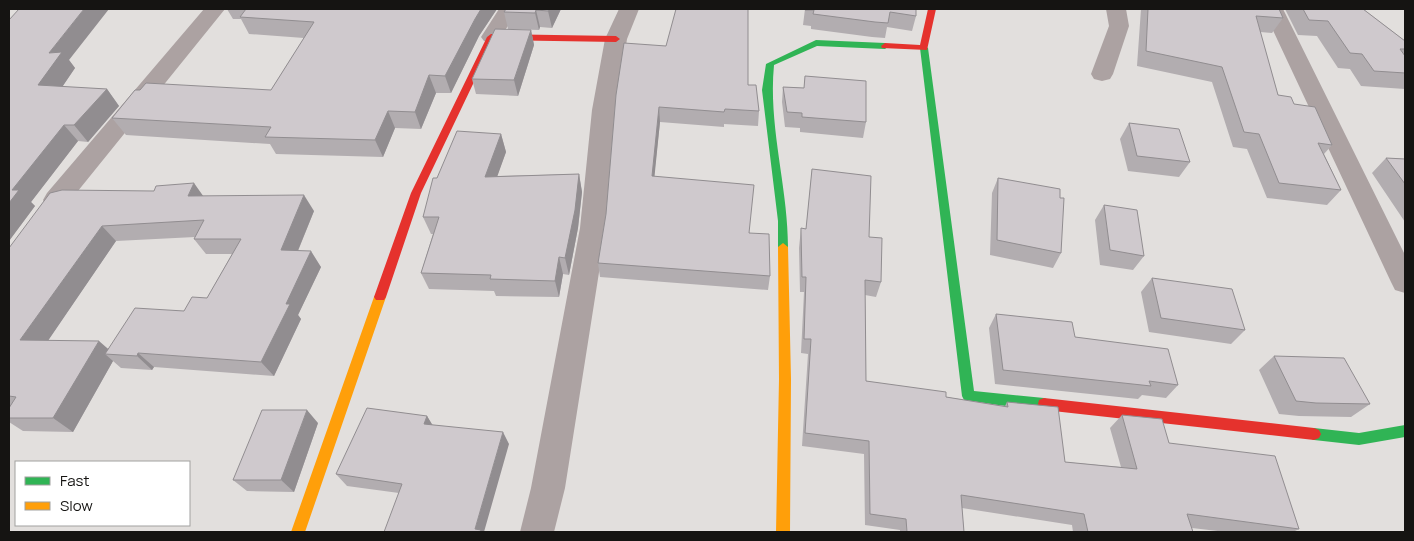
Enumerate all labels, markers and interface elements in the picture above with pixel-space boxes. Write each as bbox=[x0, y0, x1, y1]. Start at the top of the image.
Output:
legend bbox=[15, 461, 190, 526]
text: Fast bbox=[60, 470, 89, 491]
text: Slow bbox=[60, 495, 93, 516]

